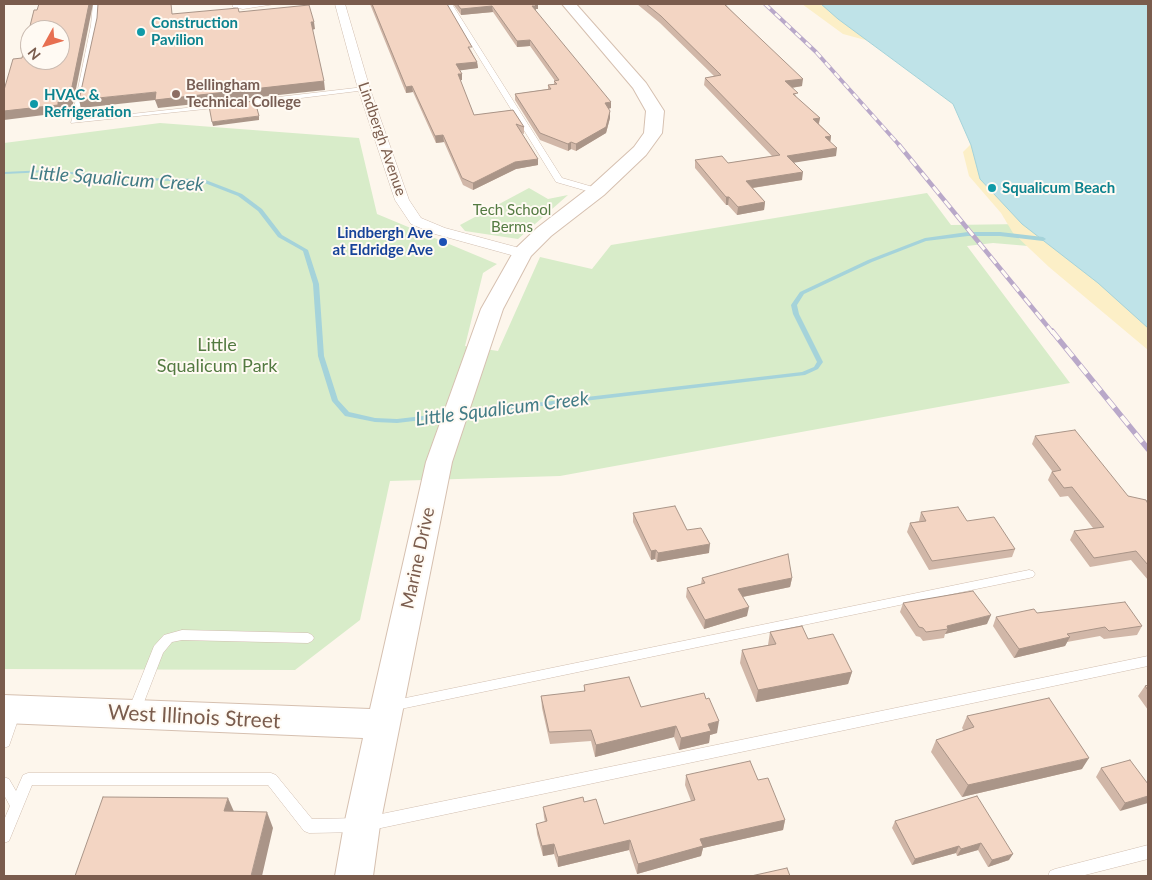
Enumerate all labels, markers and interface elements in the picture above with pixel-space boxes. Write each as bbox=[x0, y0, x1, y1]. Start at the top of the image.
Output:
place label: Construction Pavilion bbox=[151, 14, 238, 49]
north arrow bbox=[20, 20, 70, 70]
marker: Construction Pavilion bbox=[135, 26, 147, 38]
text: N bbox=[24, 45, 44, 64]
place label: Bellingham Technical College bbox=[186, 76, 301, 111]
street label: Lindbergh Avenue bbox=[354, 80, 410, 198]
place label: HVAC & Refrigeration bbox=[44, 86, 131, 121]
marker: Bellingham Technical College bbox=[170, 88, 182, 100]
marker: HVAC & Refrigeration bbox=[28, 98, 40, 110]
water label: Little Squalicum Creek bbox=[29, 162, 205, 196]
place label: Squalicum Beach bbox=[1002, 179, 1115, 197]
marker: Squalicum Beach bbox=[986, 182, 998, 194]
park label: Tech School Berms bbox=[473, 201, 551, 236]
place label: Lindbergh Ave at Eldridge Ave bbox=[333, 224, 433, 259]
marker: Lindbergh Ave at Eldridge Ave bbox=[437, 236, 449, 248]
park label: Little Squalicum Park bbox=[157, 334, 277, 376]
water label: Little Squalicum Creek bbox=[414, 387, 590, 431]
street label: Marine Drive bbox=[397, 505, 439, 611]
street label: West Illinois Street bbox=[107, 700, 281, 734]

